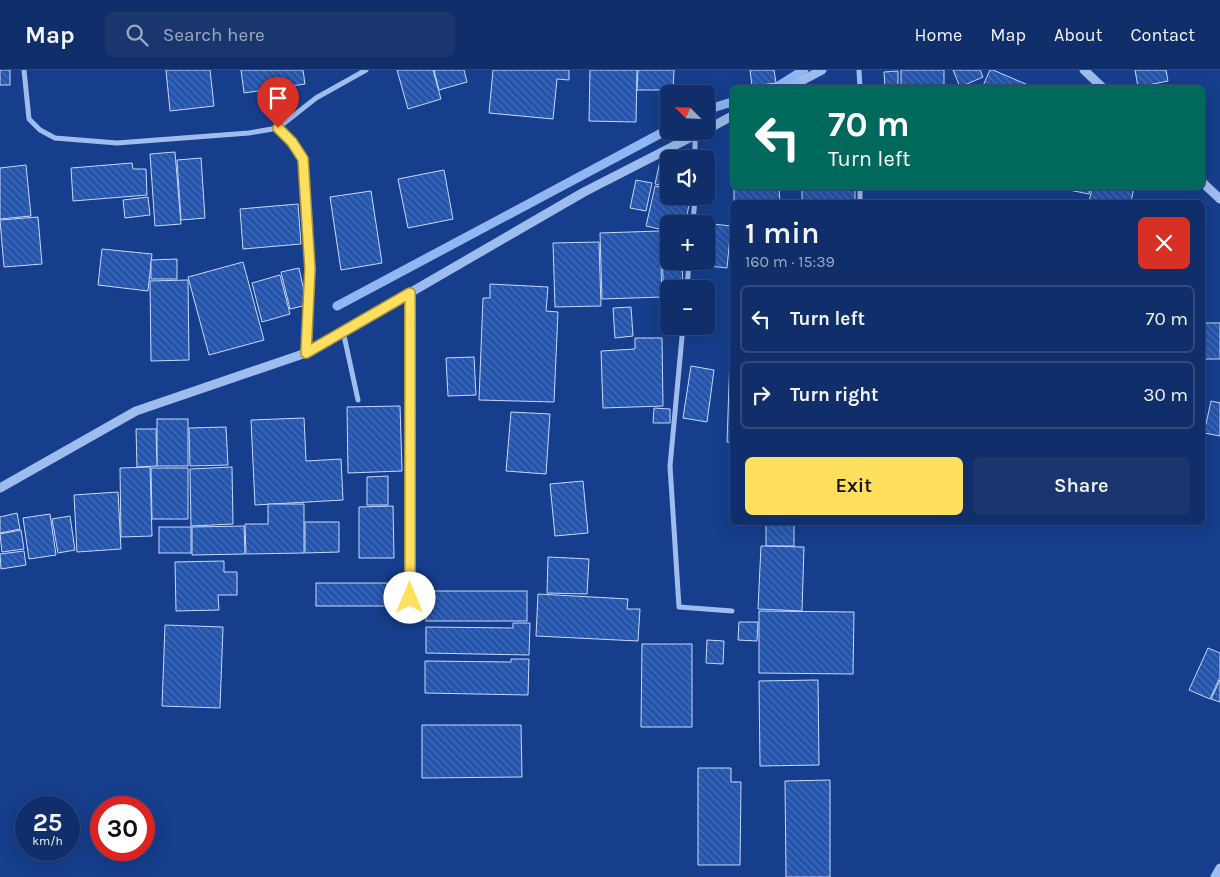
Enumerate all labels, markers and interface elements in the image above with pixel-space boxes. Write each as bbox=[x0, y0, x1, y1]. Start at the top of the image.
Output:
search box bbox=[105, 12, 455, 57]
text: Map bbox=[25, 21, 75, 49]
icon: search bbox=[123, 21, 151, 49]
text: Search here bbox=[163, 24, 265, 46]
text: Home bbox=[914, 24, 962, 46]
text: Map bbox=[990, 24, 1026, 46]
text: About bbox=[1054, 24, 1103, 46]
text: Contact bbox=[1131, 24, 1195, 46]
pin bbox=[257, 77, 299, 128]
icon: arrive bbox=[264, 84, 292, 112]
north arrow bbox=[660, 85, 715, 140]
map controls bbox=[660, 85, 715, 335]
text: 70 m bbox=[828, 104, 910, 145]
icon: left bbox=[745, 105, 810, 170]
text: Turn left bbox=[828, 146, 911, 172]
button: sound bbox=[660, 150, 715, 205]
button: + bbox=[660, 215, 715, 270]
text: 1 min bbox=[745, 215, 819, 251]
button: close bbox=[1138, 217, 1190, 269]
text: 160 m · 15:39 bbox=[745, 252, 835, 271]
button: − bbox=[660, 280, 715, 335]
icon: left bbox=[747, 305, 775, 333]
text: Turn left bbox=[790, 308, 865, 330]
text: 70 m bbox=[1146, 308, 1188, 330]
icon: right bbox=[747, 381, 775, 409]
text: Turn right bbox=[790, 384, 879, 406]
text: 30 m bbox=[1143, 384, 1188, 406]
button: Exit bbox=[745, 457, 963, 515]
button: Share bbox=[973, 457, 1190, 515]
position arrow bbox=[383, 571, 435, 623]
speed limit sign: 30 bbox=[90, 796, 155, 861]
text: 25 bbox=[33, 808, 62, 837]
text: km/h bbox=[32, 834, 63, 848]

